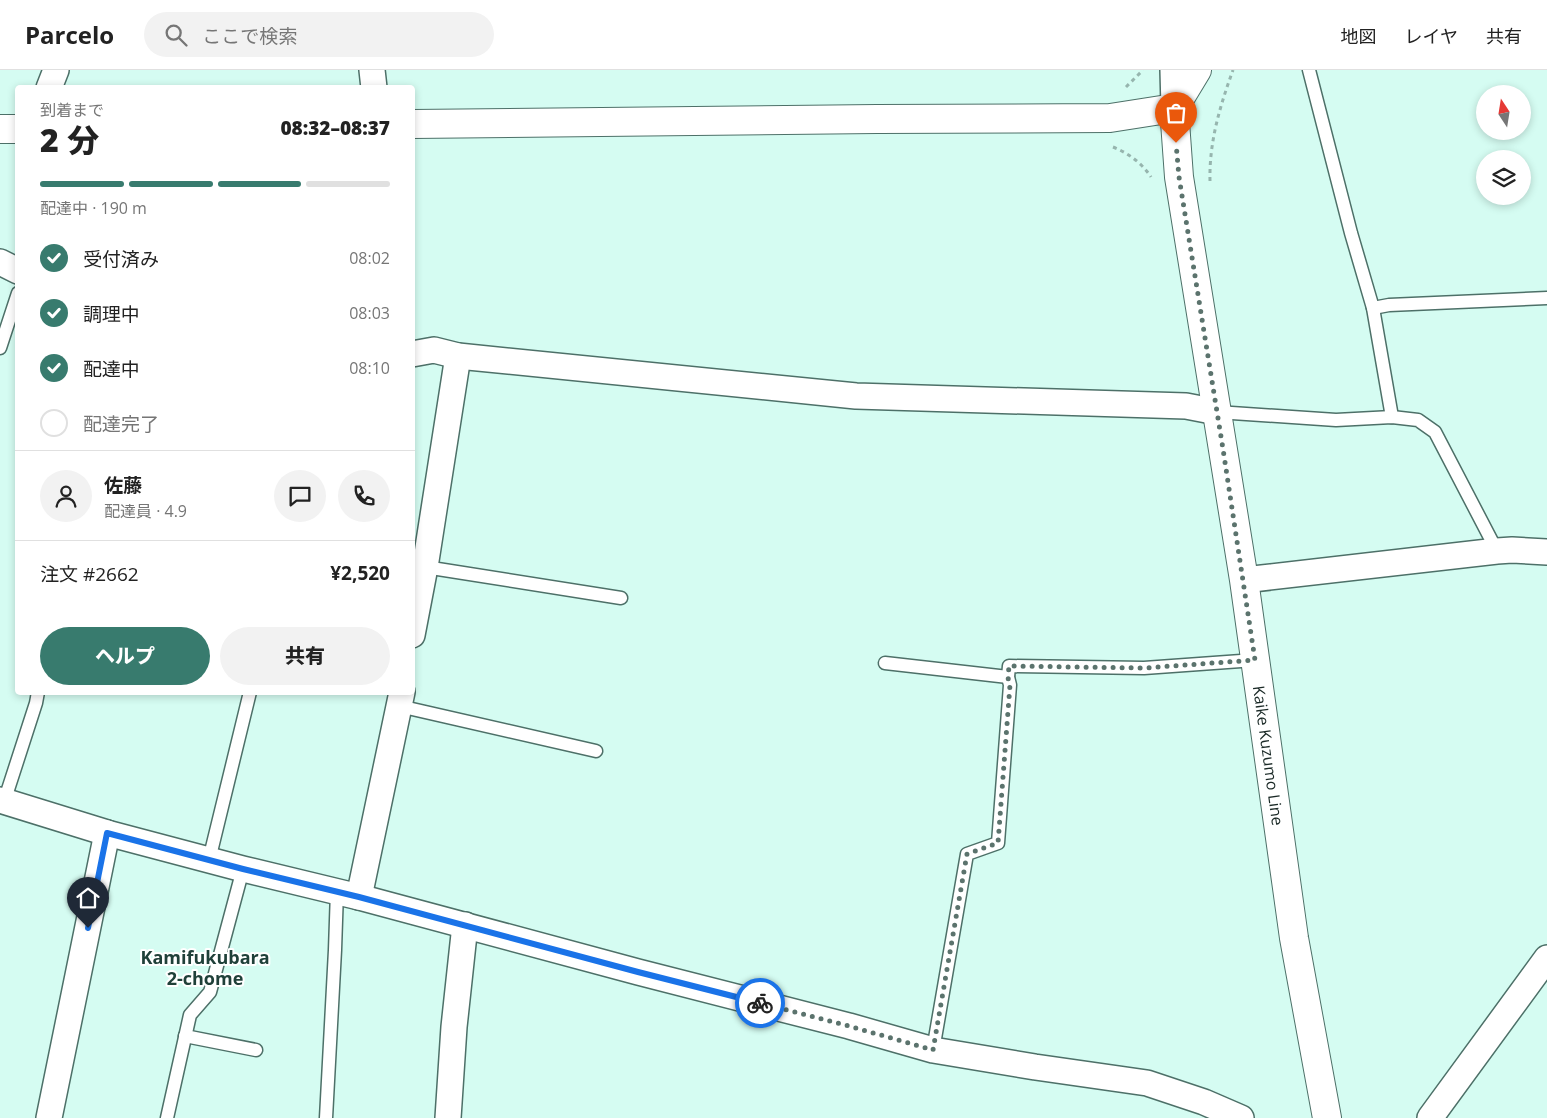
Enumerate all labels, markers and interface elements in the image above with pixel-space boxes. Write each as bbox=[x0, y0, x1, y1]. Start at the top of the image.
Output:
search box bbox=[144, 12, 494, 57]
text: Parcelo bbox=[25, 18, 114, 51]
icon: search bbox=[162, 21, 190, 49]
text: ここで検索 bbox=[202, 23, 297, 49]
text: 地図 bbox=[1341, 24, 1377, 48]
text: レイヤ bbox=[1405, 24, 1458, 48]
text: 共有 bbox=[1486, 24, 1522, 48]
north arrow bbox=[1476, 85, 1531, 140]
map controls bbox=[1476, 85, 1531, 205]
pin bbox=[1155, 92, 1197, 143]
text: 到着まで bbox=[40, 99, 104, 121]
icon: bag bbox=[1162, 99, 1190, 127]
text: 08:32–08:37 bbox=[280, 115, 390, 141]
text: 2 分 bbox=[40, 118, 99, 161]
button: layers bbox=[1476, 150, 1531, 205]
text: 配達中 · 190 m bbox=[40, 197, 147, 219]
icon: check bbox=[40, 244, 68, 272]
text: 受付済み bbox=[83, 246, 159, 272]
text: 08:02 bbox=[349, 247, 390, 269]
icon: check bbox=[40, 299, 68, 327]
text: 調理中 bbox=[83, 301, 140, 327]
text: 08:03 bbox=[349, 302, 390, 324]
icon: check bbox=[40, 354, 68, 382]
text: 配達中 bbox=[83, 356, 140, 382]
text: 08:10 bbox=[349, 357, 390, 379]
text: 配達完了 bbox=[83, 411, 159, 437]
button: person bbox=[40, 470, 92, 522]
button: chat bbox=[274, 470, 326, 522]
button: phone bbox=[338, 470, 390, 522]
text: 佐藤 bbox=[104, 472, 142, 498]
text: 配達員 · 4.9 bbox=[104, 500, 187, 522]
text: ¥2,520 bbox=[330, 560, 390, 586]
text: 注文 #2662 bbox=[40, 561, 139, 587]
button: ヘルプ bbox=[40, 627, 210, 685]
button: 共有 bbox=[220, 627, 390, 685]
street label: Kaike Kuzumo Line bbox=[1248, 684, 1289, 827]
pin bbox=[67, 877, 109, 928]
icon: home bbox=[74, 884, 102, 912]
district label: Kamifukubara 2-chome bbox=[140, 945, 270, 990]
courier bbox=[735, 978, 785, 1028]
icon: bike bbox=[746, 989, 774, 1017]

